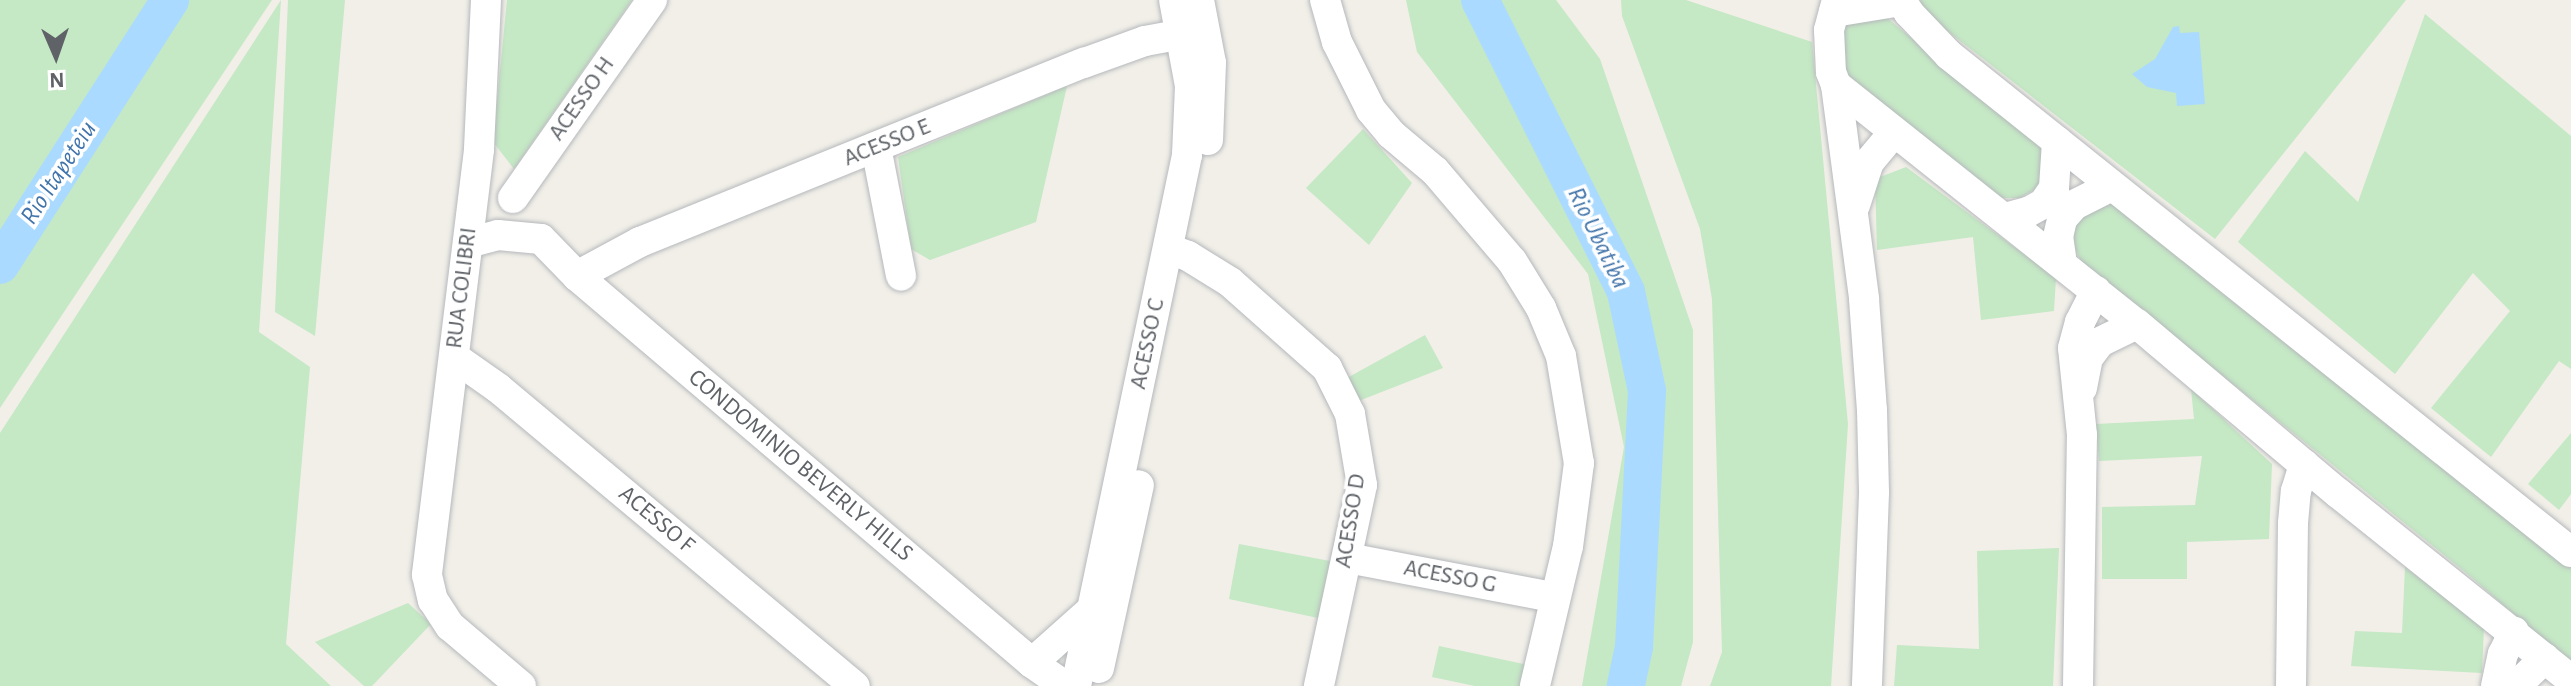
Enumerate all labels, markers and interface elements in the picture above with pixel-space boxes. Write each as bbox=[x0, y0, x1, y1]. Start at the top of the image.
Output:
north arrow bbox=[16, 16, 96, 96]
street label: ACESSO H bbox=[543, 51, 621, 147]
text: N bbox=[49, 69, 65, 91]
street label: ACESSO E bbox=[839, 113, 935, 173]
water label: Rio Itapeteiu bbox=[14, 115, 104, 231]
water label: Rio Ubatiba bbox=[1560, 182, 1636, 294]
street label: RUA COLIBRI bbox=[440, 226, 484, 350]
street label: ACESSO C bbox=[1124, 296, 1172, 392]
street label: CONDOMINIO BEVERLY HILLS bbox=[682, 364, 918, 568]
street label: ACESSO D bbox=[1329, 472, 1373, 570]
street label: ACESSO F bbox=[612, 480, 700, 560]
street label: ACESSO G bbox=[1401, 554, 1499, 600]

